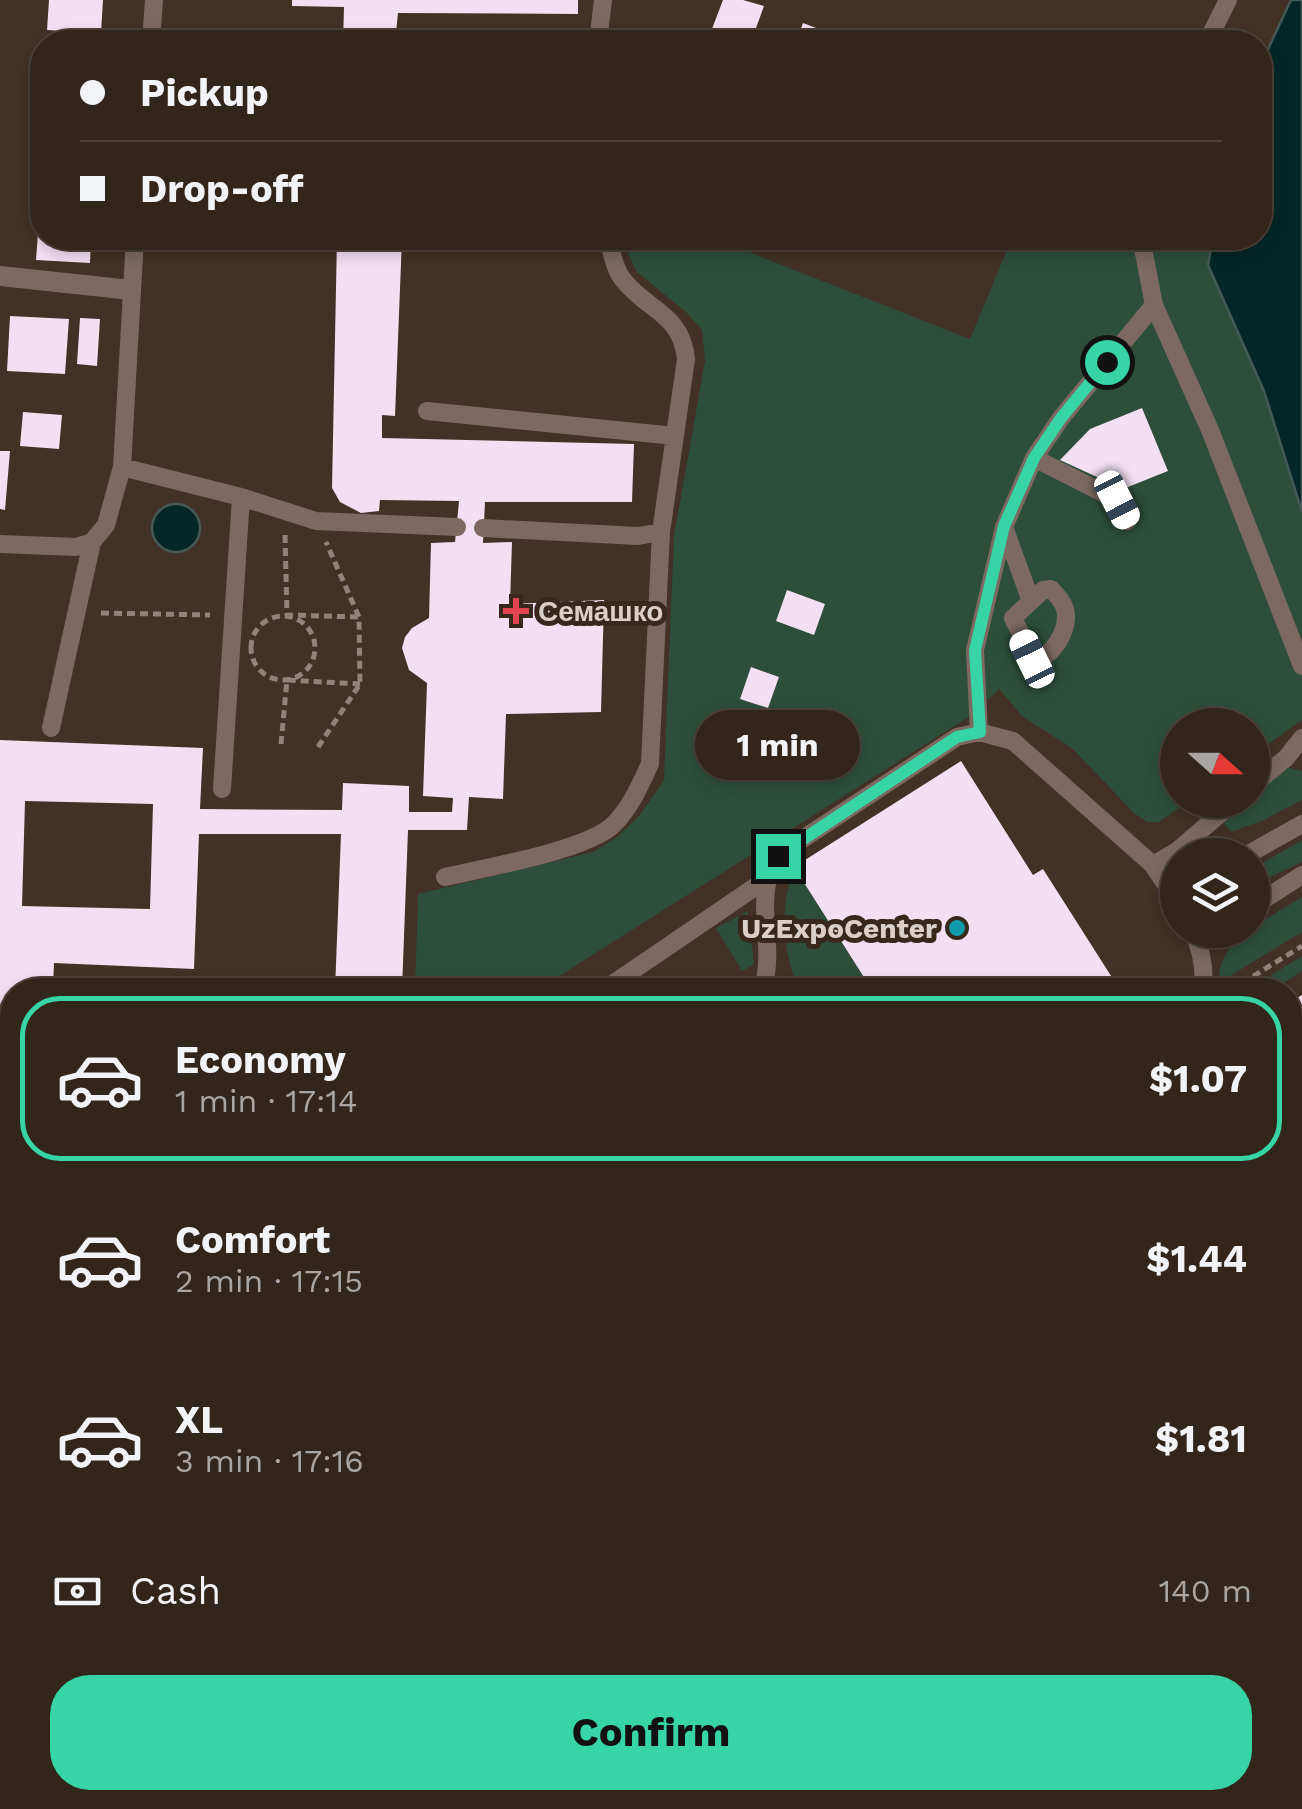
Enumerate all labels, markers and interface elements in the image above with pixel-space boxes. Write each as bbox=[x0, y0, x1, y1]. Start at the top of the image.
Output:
text: Pickup bbox=[140, 71, 269, 115]
text: Drop-off bbox=[140, 167, 304, 211]
route start bbox=[1085, 340, 1130, 385]
car bbox=[1090, 466, 1144, 534]
place label: Семашко bbox=[538, 595, 663, 628]
marker: Семашко bbox=[503, 598, 529, 624]
car bbox=[1005, 625, 1059, 693]
north arrow bbox=[1160, 708, 1270, 818]
map controls bbox=[1160, 708, 1270, 948]
callout: 1 min bbox=[696, 711, 860, 781]
text: 1 min bbox=[736, 726, 819, 764]
route end bbox=[756, 834, 801, 879]
button: layers bbox=[1160, 838, 1270, 948]
place label: UzExpoCenter bbox=[741, 912, 937, 945]
marker: UzExpoCenter bbox=[946, 917, 968, 939]
icon: car bbox=[55, 1034, 145, 1124]
text: Economy bbox=[175, 1038, 346, 1082]
text: $1.07 bbox=[1149, 1057, 1247, 1101]
text: 1 min · 17:14 bbox=[175, 1082, 358, 1120]
icon: car bbox=[55, 1214, 145, 1304]
text: Comfort bbox=[175, 1218, 330, 1262]
text: $1.44 bbox=[1146, 1237, 1247, 1281]
text: 2 min · 17:15 bbox=[175, 1262, 363, 1300]
icon: car bbox=[55, 1394, 145, 1484]
text: XL bbox=[175, 1398, 223, 1442]
text: $1.81 bbox=[1155, 1417, 1247, 1461]
text: 3 min · 17:16 bbox=[175, 1442, 364, 1480]
icon: cash bbox=[50, 1564, 105, 1619]
text: Cash bbox=[130, 1569, 221, 1613]
text: 140 m bbox=[1159, 1572, 1252, 1610]
button: Confirm bbox=[50, 1675, 1252, 1790]

